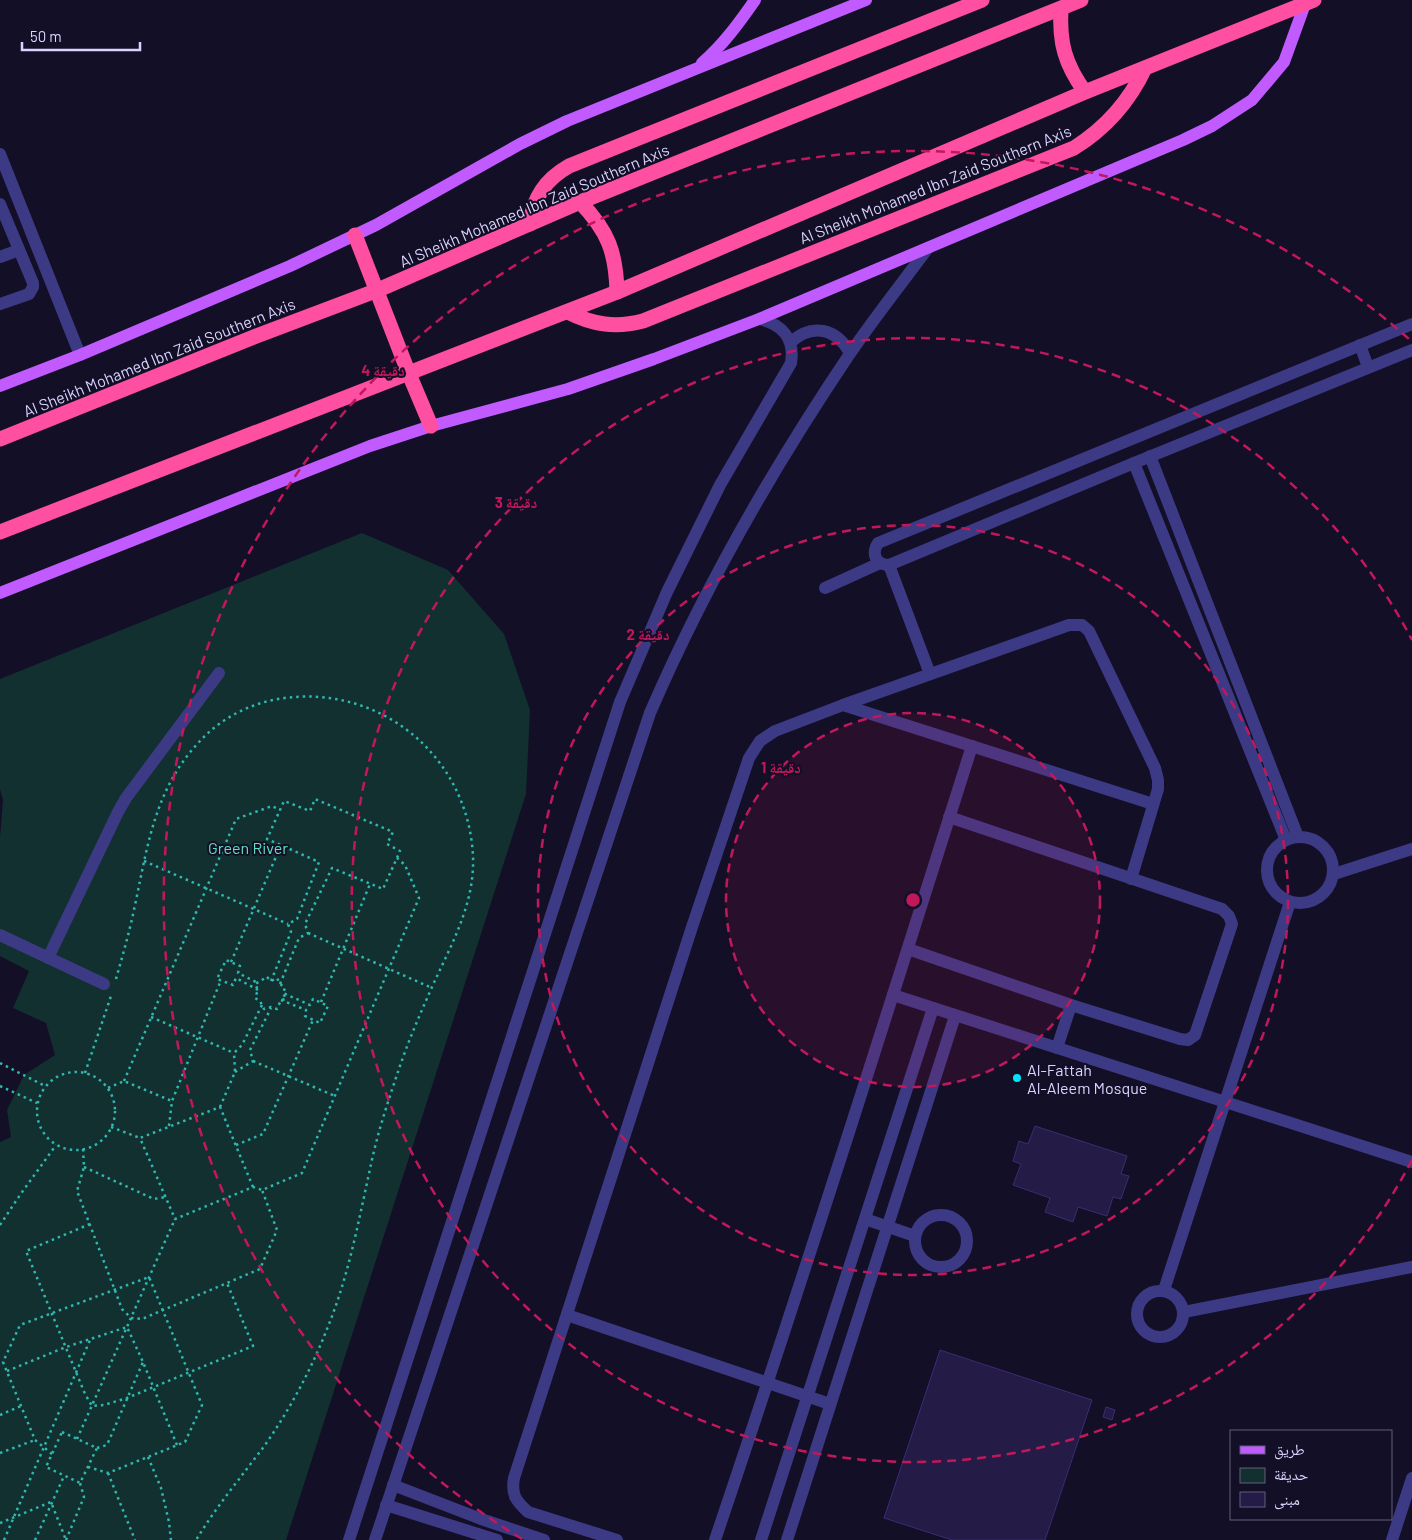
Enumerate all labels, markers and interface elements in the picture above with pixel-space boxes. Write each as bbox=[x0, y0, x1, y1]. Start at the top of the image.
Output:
scale bar bbox=[22, 20, 140, 52]
text: 50 m bbox=[30, 27, 62, 45]
street label: Al Sheikh Mohamed Ibn Zaid Southern Axis bbox=[796, 121, 1074, 247]
street label: Al Sheikh Mohamed Ibn Zaid Southern Axis bbox=[396, 139, 672, 271]
street label: Al Sheikh Mohamed Ibn Zaid Southern Axis bbox=[20, 294, 298, 420]
text: 4 دقيقة bbox=[361, 361, 405, 379]
text: 3 دقيقة bbox=[495, 493, 537, 511]
text: 2 دقيقة bbox=[627, 625, 669, 643]
text: 1 دقيقة bbox=[761, 758, 801, 776]
park label: Green River bbox=[208, 838, 288, 857]
centre of rings bbox=[904, 891, 922, 909]
place label: Al-Fattah Al-Aleem Mosque bbox=[1027, 1060, 1147, 1097]
marker: Al-Fattah Al-Aleem Mosque bbox=[1011, 1072, 1023, 1084]
legend bbox=[1230, 1430, 1392, 1520]
text: طريق bbox=[1274, 1440, 1305, 1460]
text: حديقة bbox=[1274, 1465, 1309, 1483]
text: مبنى bbox=[1274, 1490, 1300, 1510]

